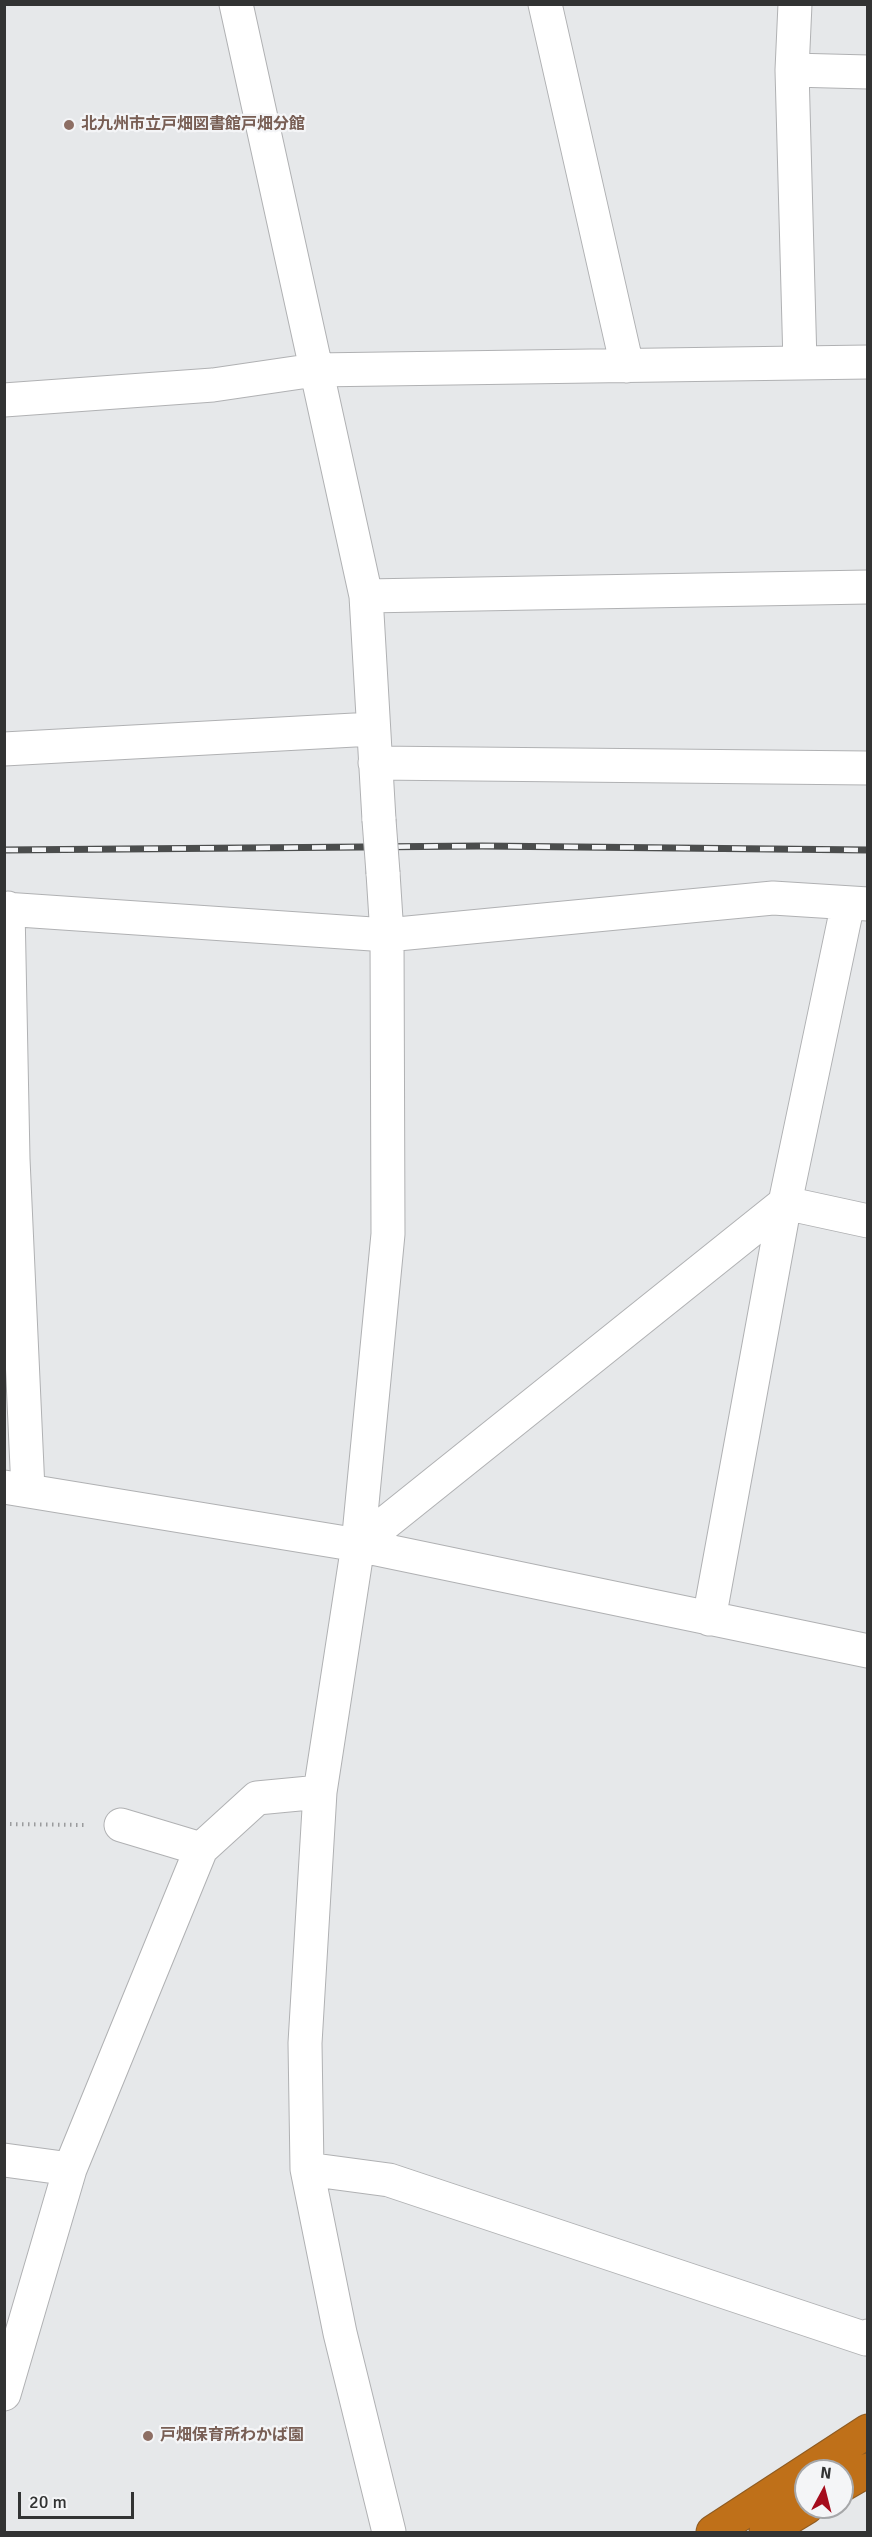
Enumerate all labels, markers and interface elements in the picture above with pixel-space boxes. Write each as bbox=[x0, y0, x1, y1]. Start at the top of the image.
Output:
place label: 北九州市立戸畑図書館戸畑分館 bbox=[81, 115, 305, 135]
marker: 北九州市立戸畑図書館戸畑分館 bbox=[62, 118, 76, 132]
place label: 戸畑保育所わかば園 bbox=[160, 2426, 304, 2446]
marker: 戸畑保育所わかば園 bbox=[141, 2429, 155, 2443]
north arrow bbox=[794, 2459, 854, 2519]
text: N bbox=[819, 2463, 833, 2484]
scale bar bbox=[21, 2480, 136, 2518]
text: 20 m bbox=[29, 2491, 67, 2513]

